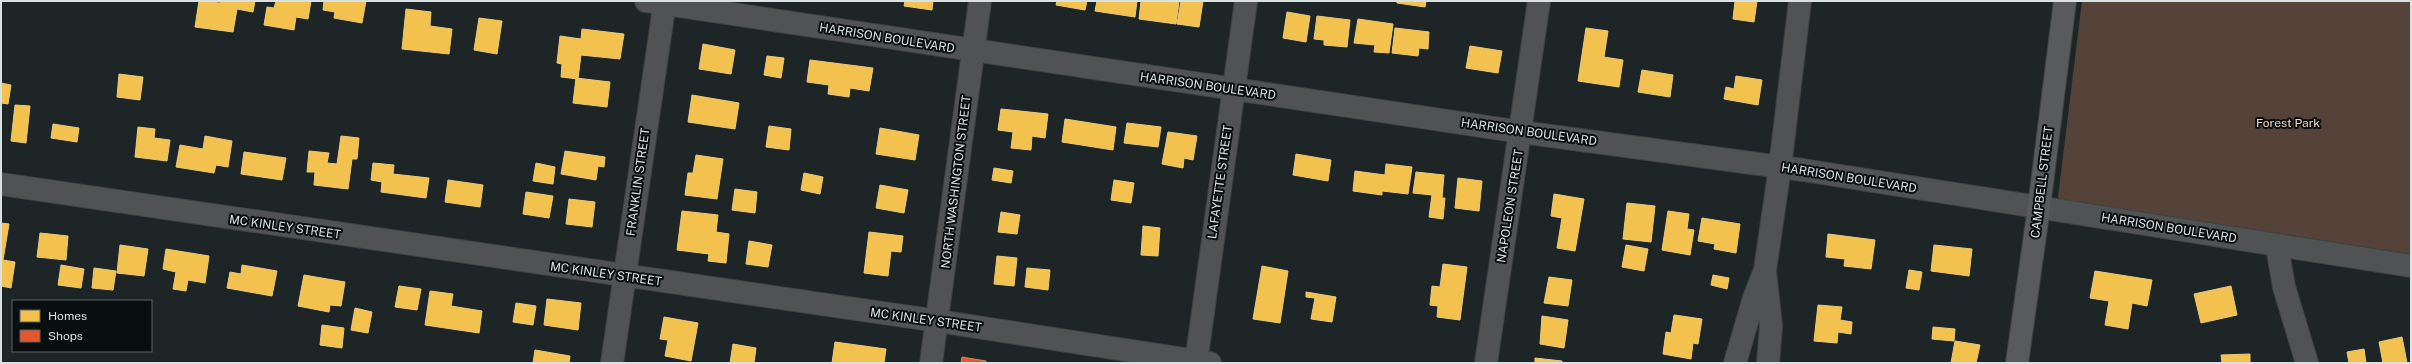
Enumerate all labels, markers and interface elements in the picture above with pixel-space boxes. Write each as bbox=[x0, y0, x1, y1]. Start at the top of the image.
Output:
street label: HARRISON BOULEVARD bbox=[818, 20, 956, 56]
street label: HARRISON BOULEVARD bbox=[1139, 70, 1277, 102]
street label: NORTH WASHINGTON STREET bbox=[938, 95, 974, 269]
street label: HARRISON BOULEVARD bbox=[1460, 116, 1598, 148]
park label: Forest Park bbox=[2256, 116, 2320, 130]
street label: LAFAYETTE STREET bbox=[1205, 124, 1235, 240]
street label: CAMPBELL STREET bbox=[2028, 125, 2056, 239]
street label: FRANKLIN STREET bbox=[624, 127, 652, 237]
street label: NAPOLEON STREET bbox=[1494, 148, 1526, 264]
street label: HARRISON BOULEVARD bbox=[1780, 160, 1918, 196]
street label: HARRISON BOULEVARD bbox=[2100, 210, 2238, 246]
street label: MC KINLEY STREET bbox=[228, 212, 342, 242]
street label: MC KINLEY STREET bbox=[549, 259, 663, 289]
legend bbox=[12, 300, 152, 352]
street label: MC KINLEY STREET bbox=[869, 305, 983, 335]
text: Homes bbox=[48, 309, 87, 323]
text: Shops bbox=[48, 329, 83, 343]

